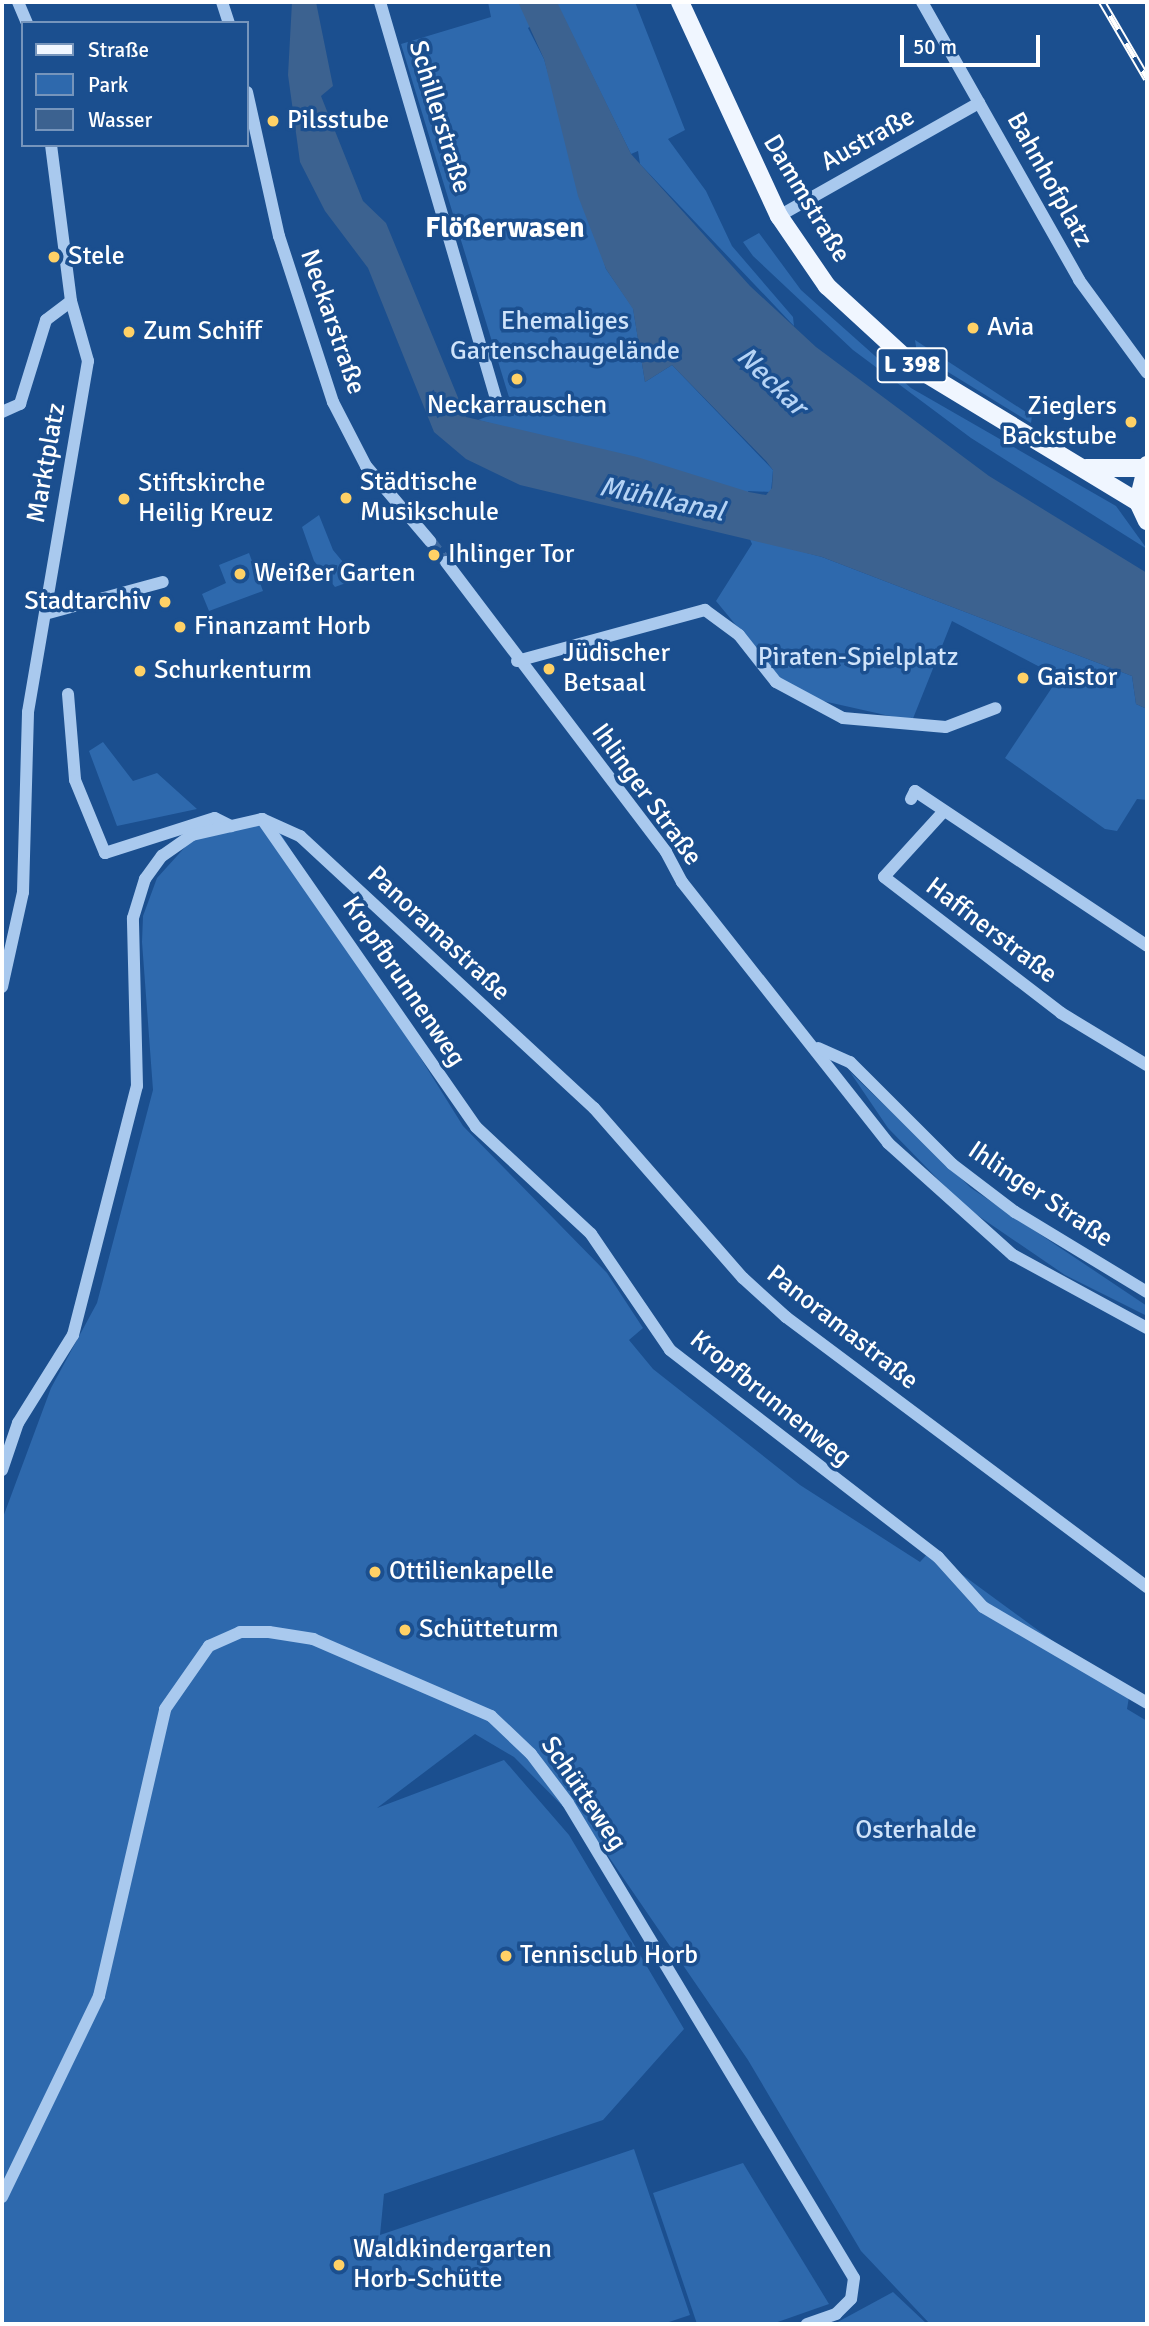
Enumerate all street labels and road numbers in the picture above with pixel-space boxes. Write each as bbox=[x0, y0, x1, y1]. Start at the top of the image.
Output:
street label: Schillerstraße bbox=[401, 37, 477, 197]
street label: Austraße bbox=[816, 102, 920, 178]
street label: Bahnhofplatz bbox=[999, 107, 1099, 253]
street label: Dammstraße bbox=[756, 129, 856, 269]
street label: Neckarstraße bbox=[293, 245, 371, 399]
road number: L 398 bbox=[875, 344, 949, 386]
street label: Marktplatz bbox=[21, 401, 73, 525]
street label: Ihlinger Straße bbox=[584, 718, 708, 872]
street label: Panoramastraße bbox=[360, 860, 516, 1008]
street label: Haffnerstraße bbox=[919, 871, 1063, 991]
street label: Kropfbrunnenweg bbox=[335, 891, 471, 1073]
street label: Ihlinger Straße bbox=[962, 1135, 1118, 1255]
street label: Panoramastraße bbox=[760, 1259, 924, 1397]
street label: Kropfbrunnenweg bbox=[683, 1324, 857, 1474]
street label: Schütteweg bbox=[533, 1731, 633, 1857]

